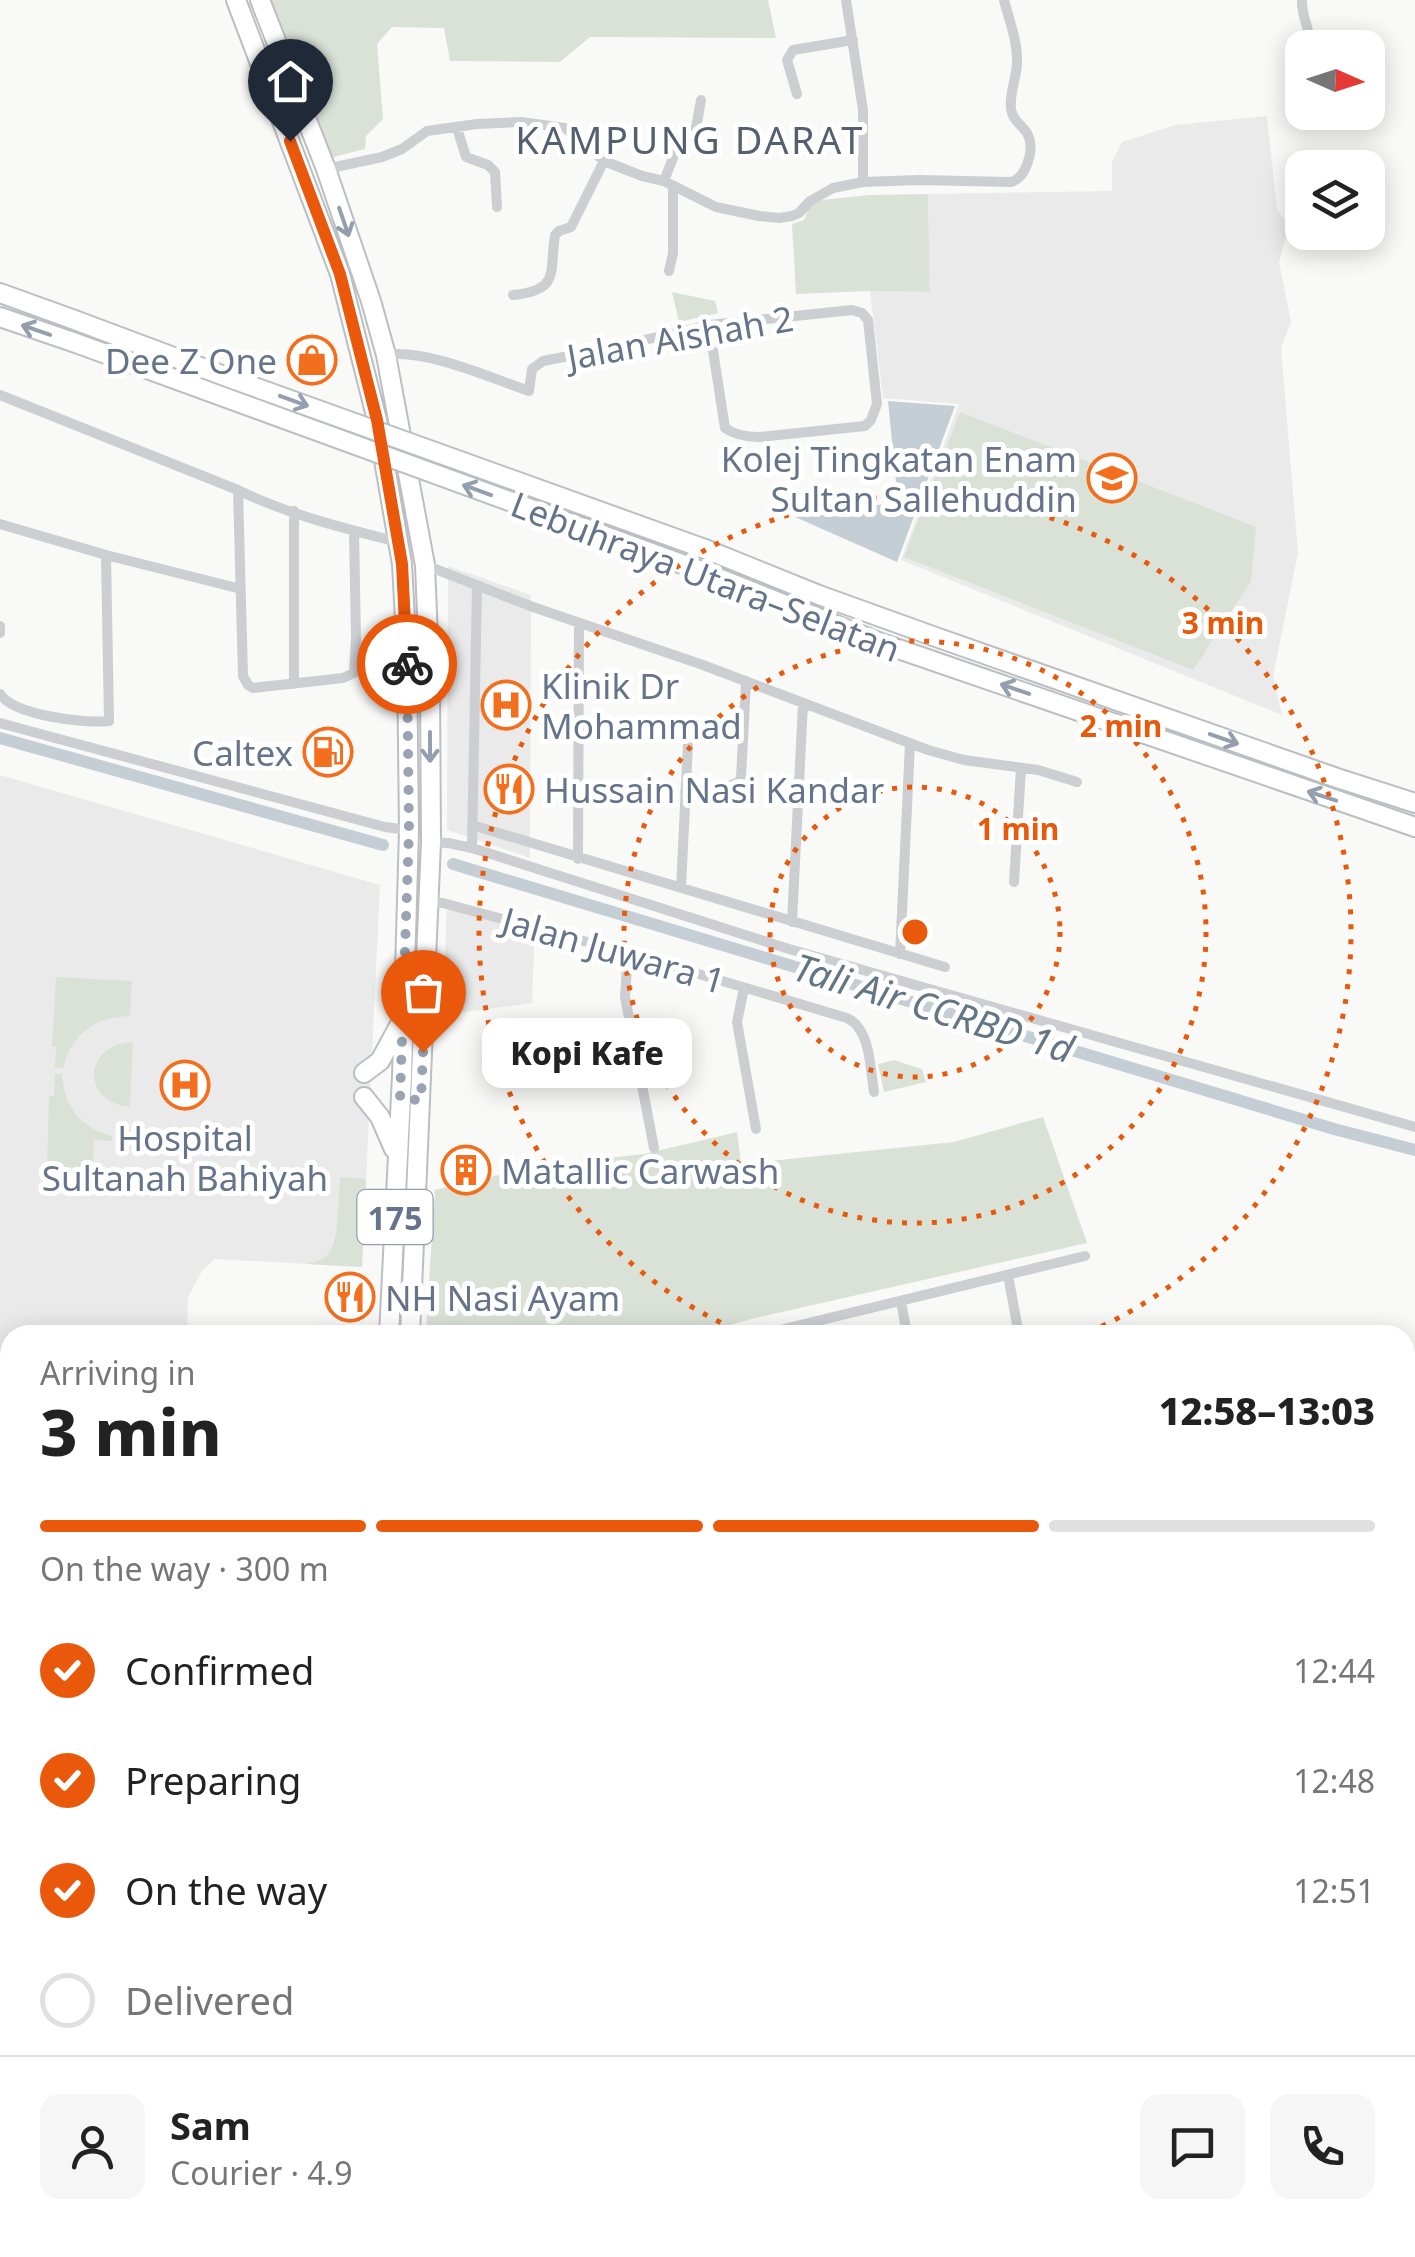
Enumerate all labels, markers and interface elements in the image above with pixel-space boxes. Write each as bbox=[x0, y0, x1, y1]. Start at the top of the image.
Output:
north arrow bbox=[1285, 30, 1385, 130]
map controls bbox=[1285, 30, 1385, 250]
pin bbox=[248, 39, 333, 142]
icon: home bbox=[263, 54, 318, 109]
district label: KAMPUNG DARAT bbox=[515, 113, 865, 165]
button: layers bbox=[1285, 150, 1385, 250]
one-way arrow bbox=[336, 206, 354, 237]
street label: Jalan Aishah 2 bbox=[560, 294, 797, 381]
one-way arrow bbox=[21, 319, 53, 337]
shop icon: Dee Z One bbox=[286, 334, 338, 386]
place label: Dee Z One bbox=[105, 337, 277, 384]
one-way arrow bbox=[278, 393, 309, 411]
place label: Kolej Tingkatan Enam Sultan Sallehuddin bbox=[721, 435, 1077, 522]
school or university icon: Kolej Tingkatan Enam Sultan Sallehuddin bbox=[1086, 452, 1138, 504]
one-way arrow bbox=[463, 480, 494, 498]
street label: Lebuhraya Utara–Selatan bbox=[505, 480, 907, 672]
text: 3 min bbox=[1182, 602, 1264, 643]
courier bbox=[357, 614, 457, 714]
icon: bike bbox=[380, 637, 435, 692]
place label: Klinik Dr Mohammad bbox=[541, 662, 742, 749]
hospital icon: Klinik Dr Mohammad bbox=[480, 679, 532, 731]
one-way arrow bbox=[1000, 679, 1032, 697]
text: 2 min bbox=[1080, 705, 1162, 746]
fuel station icon: Caltex bbox=[302, 726, 354, 778]
place label: Caltex bbox=[192, 729, 293, 776]
one-way arrow bbox=[420, 730, 440, 763]
one-way arrow bbox=[1208, 731, 1240, 749]
restaurant icon: Hussain Nasi Kandar bbox=[483, 763, 535, 815]
place label: Hussain Nasi Kandar bbox=[544, 766, 884, 813]
one-way arrow bbox=[1307, 786, 1339, 804]
text: 1 min bbox=[977, 808, 1059, 849]
street label: Jalan Juwara 1 bbox=[494, 895, 731, 1004]
centre of rings bbox=[897, 914, 933, 950]
water label: Tali Air CCRBD 1d bbox=[788, 940, 1081, 1075]
pin bbox=[381, 950, 466, 1053]
icon: bag bbox=[396, 965, 451, 1020]
callout: Kopi Kafe bbox=[483, 1017, 693, 1087]
text: Kopi Kafe bbox=[510, 1031, 664, 1074]
hospital icon: Hospital Sultanah Bahiyah bbox=[159, 1059, 211, 1111]
place label: Hospital Sultanah Bahiyah bbox=[42, 1114, 328, 1201]
building icon: Matallic Carwash bbox=[440, 1144, 492, 1196]
place label: Matallic Carwash bbox=[501, 1147, 779, 1194]
road number: 175 bbox=[358, 1190, 432, 1244]
restaurant icon: NH Nasi Ayam bbox=[324, 1271, 376, 1323]
place label: NH Nasi Ayam bbox=[385, 1274, 620, 1321]
text: Arriving in bbox=[40, 1351, 195, 1394]
text: 12:58–13:03 bbox=[1159, 1384, 1375, 1436]
text: 3 min bbox=[40, 1387, 222, 1475]
text: On the way · 300 m bbox=[40, 1547, 329, 1590]
icon: check bbox=[40, 1643, 95, 1698]
text: Confirmed bbox=[125, 1644, 314, 1696]
text: 12:44 bbox=[1293, 1649, 1375, 1692]
icon: check bbox=[40, 1753, 95, 1808]
text: Preparing bbox=[125, 1754, 301, 1806]
text: 12:48 bbox=[1293, 1759, 1375, 1802]
icon: check bbox=[40, 1863, 95, 1918]
text: On the way bbox=[125, 1864, 327, 1916]
text: 12:51 bbox=[1293, 1869, 1375, 1912]
text: Delivered bbox=[125, 1974, 294, 2026]
button: person bbox=[40, 2094, 145, 2199]
button: chat bbox=[1140, 2094, 1245, 2199]
button: phone bbox=[1270, 2094, 1375, 2199]
text: Sam bbox=[170, 2099, 251, 2151]
text: Courier · 4.9 bbox=[170, 2151, 353, 2194]

